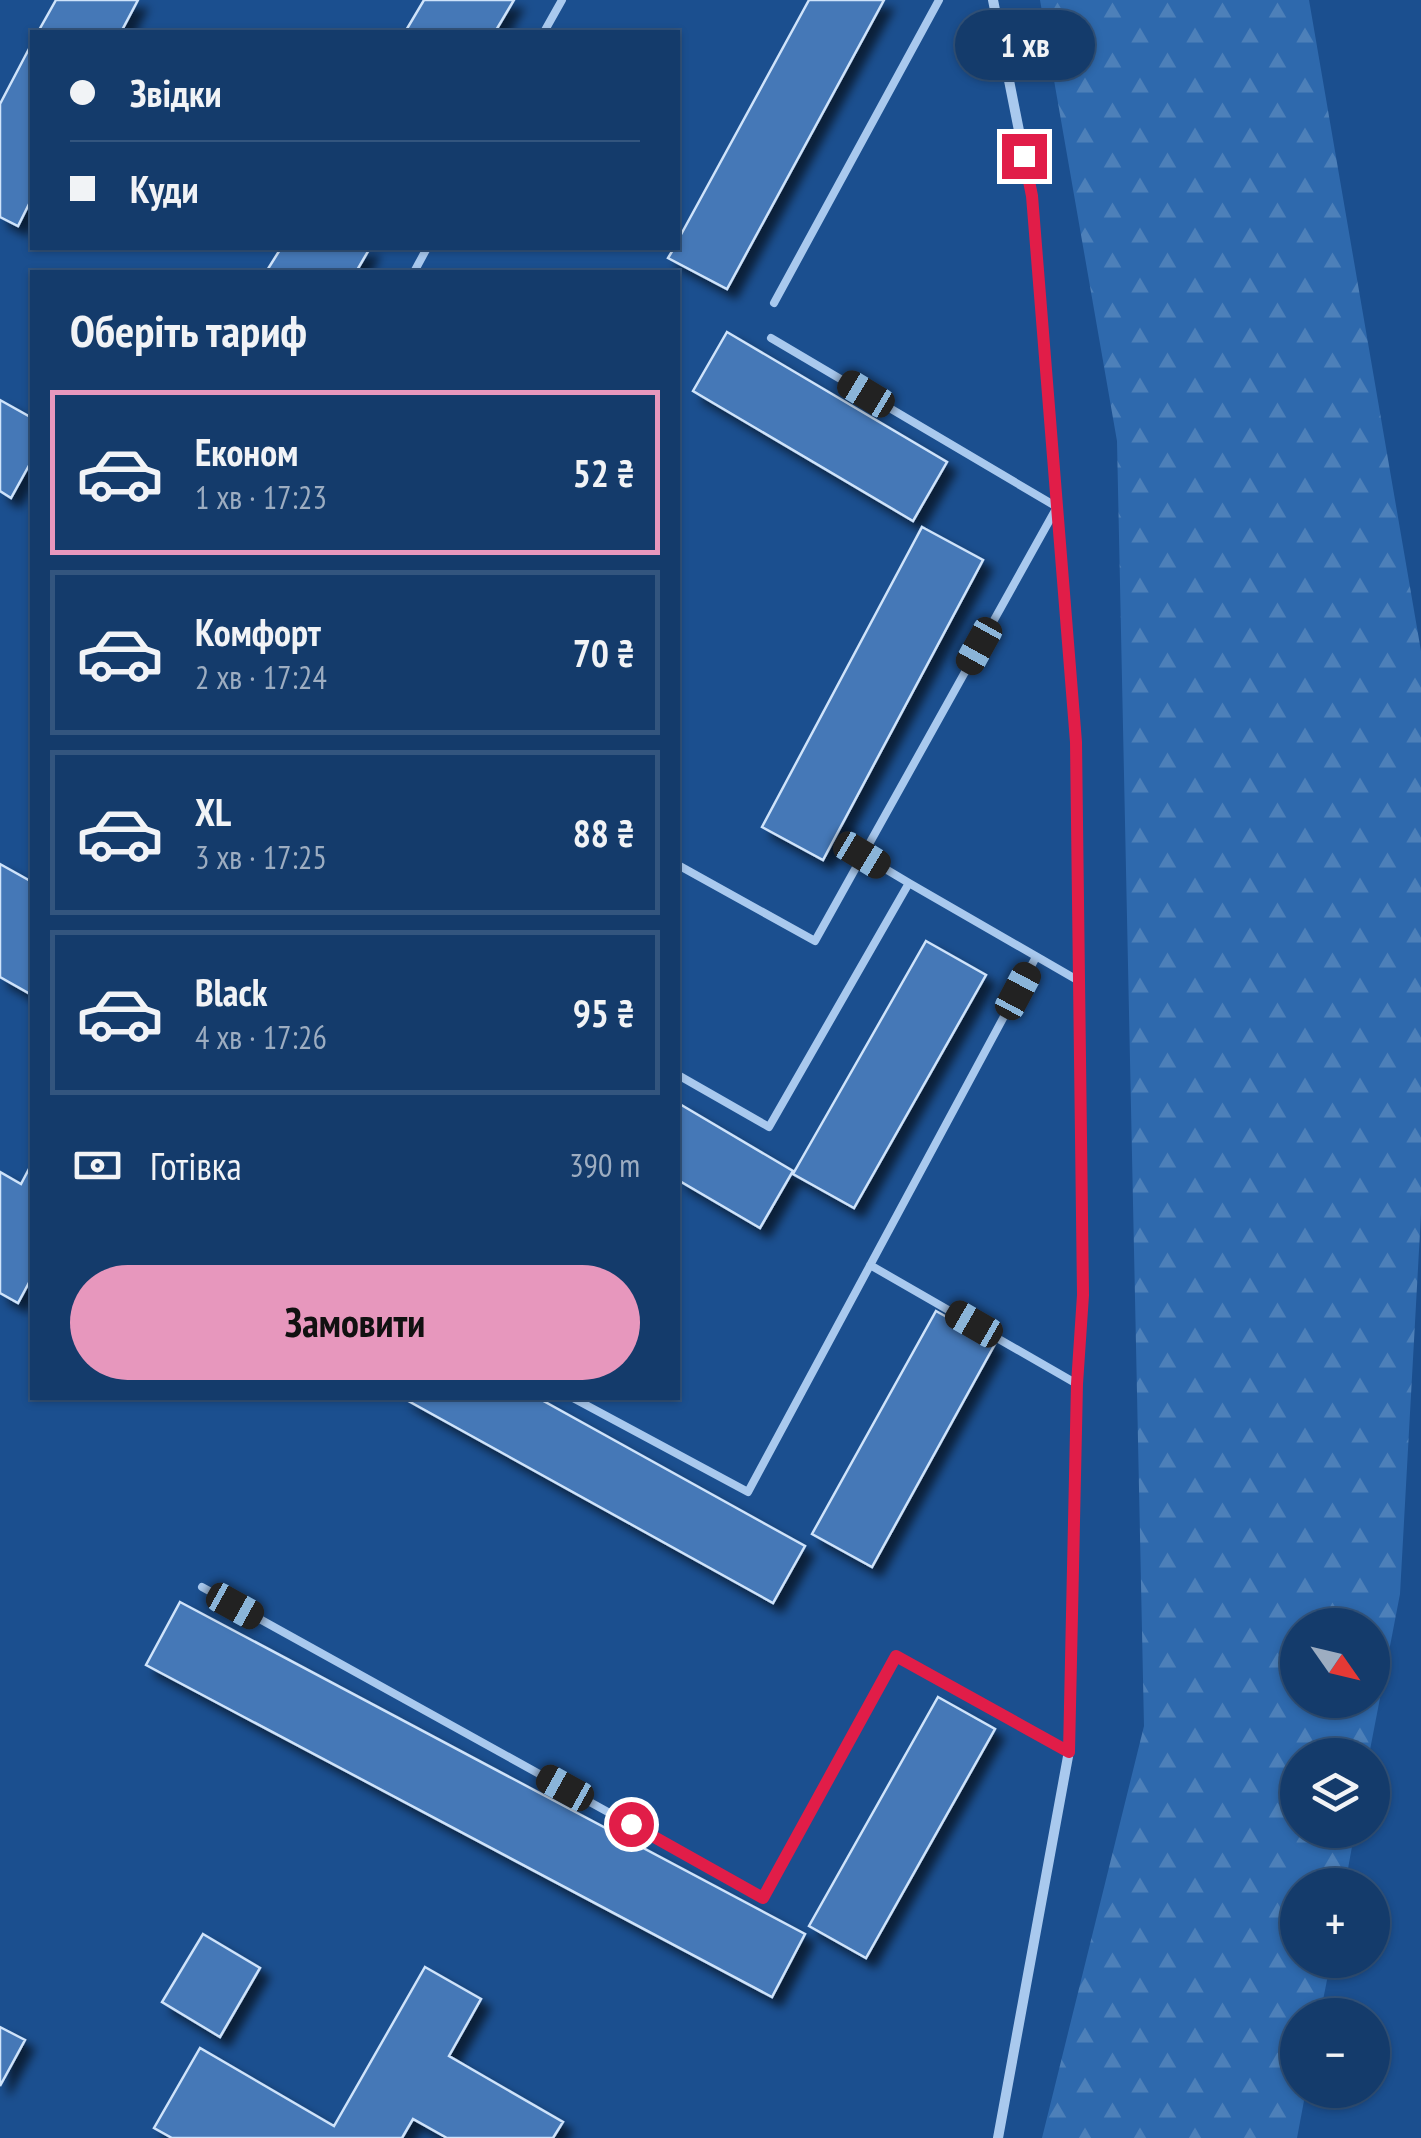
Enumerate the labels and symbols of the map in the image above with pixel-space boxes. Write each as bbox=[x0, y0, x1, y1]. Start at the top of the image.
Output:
callout: 1 хв bbox=[954, 11, 1094, 81]
route end bbox=[1002, 134, 1047, 179]
car bbox=[833, 366, 899, 422]
car bbox=[951, 612, 1007, 680]
car bbox=[829, 827, 895, 883]
car bbox=[991, 957, 1045, 1025]
car bbox=[941, 1296, 1007, 1352]
car bbox=[201, 1578, 269, 1634]
north arrow bbox=[1280, 1608, 1390, 1718]
car bbox=[531, 1760, 599, 1816]
route start bbox=[609, 1802, 654, 1847]

